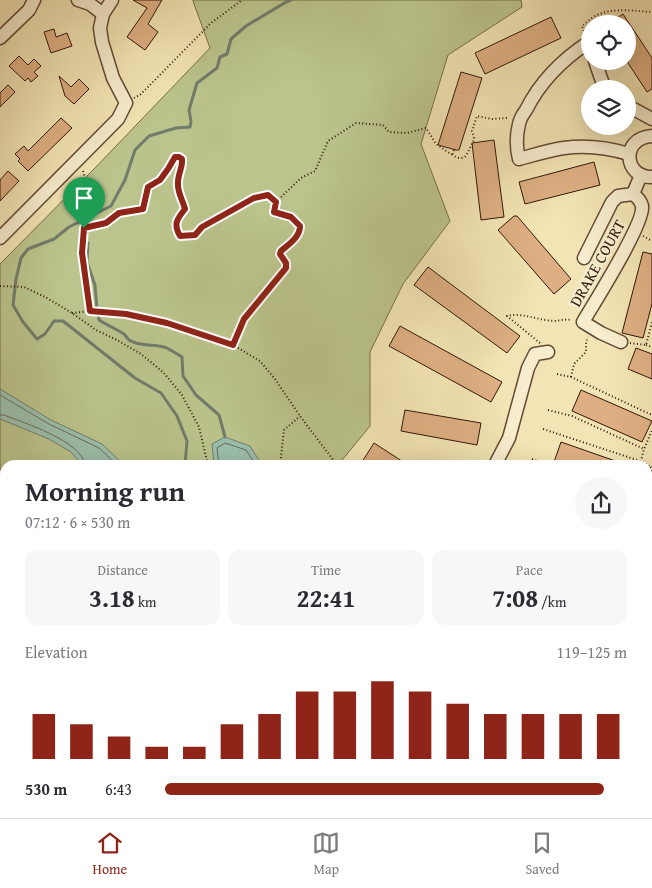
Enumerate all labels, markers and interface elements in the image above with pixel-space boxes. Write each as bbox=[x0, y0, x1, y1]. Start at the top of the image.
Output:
map controls bbox=[581, 15, 636, 135]
button: locate bbox=[581, 15, 636, 70]
button: layers bbox=[581, 80, 636, 135]
pin bbox=[63, 177, 105, 228]
icon: arrive bbox=[70, 184, 98, 212]
street label: DRAKE COURT bbox=[563, 215, 631, 311]
text: Morning run bbox=[25, 470, 185, 511]
button: share bbox=[575, 477, 627, 529]
text: 07:12 · 6 × 530 m bbox=[25, 510, 130, 534]
text: Distance bbox=[98, 560, 148, 580]
text: Time bbox=[311, 560, 341, 580]
text: Pace bbox=[516, 560, 543, 580]
text: 3.18 bbox=[89, 580, 135, 616]
text: 22:41 bbox=[297, 580, 355, 616]
text: 7:08 bbox=[492, 580, 538, 616]
text: km bbox=[135, 592, 156, 612]
text: /km bbox=[538, 592, 566, 612]
text: Elevation bbox=[25, 640, 88, 664]
text: 119–125 m bbox=[557, 640, 627, 664]
text: 530 m bbox=[25, 777, 67, 801]
text: 6:43 bbox=[105, 777, 132, 801]
tab: Home bbox=[93, 829, 127, 879]
tab: Map bbox=[312, 829, 340, 879]
tab: Saved bbox=[525, 829, 559, 879]

